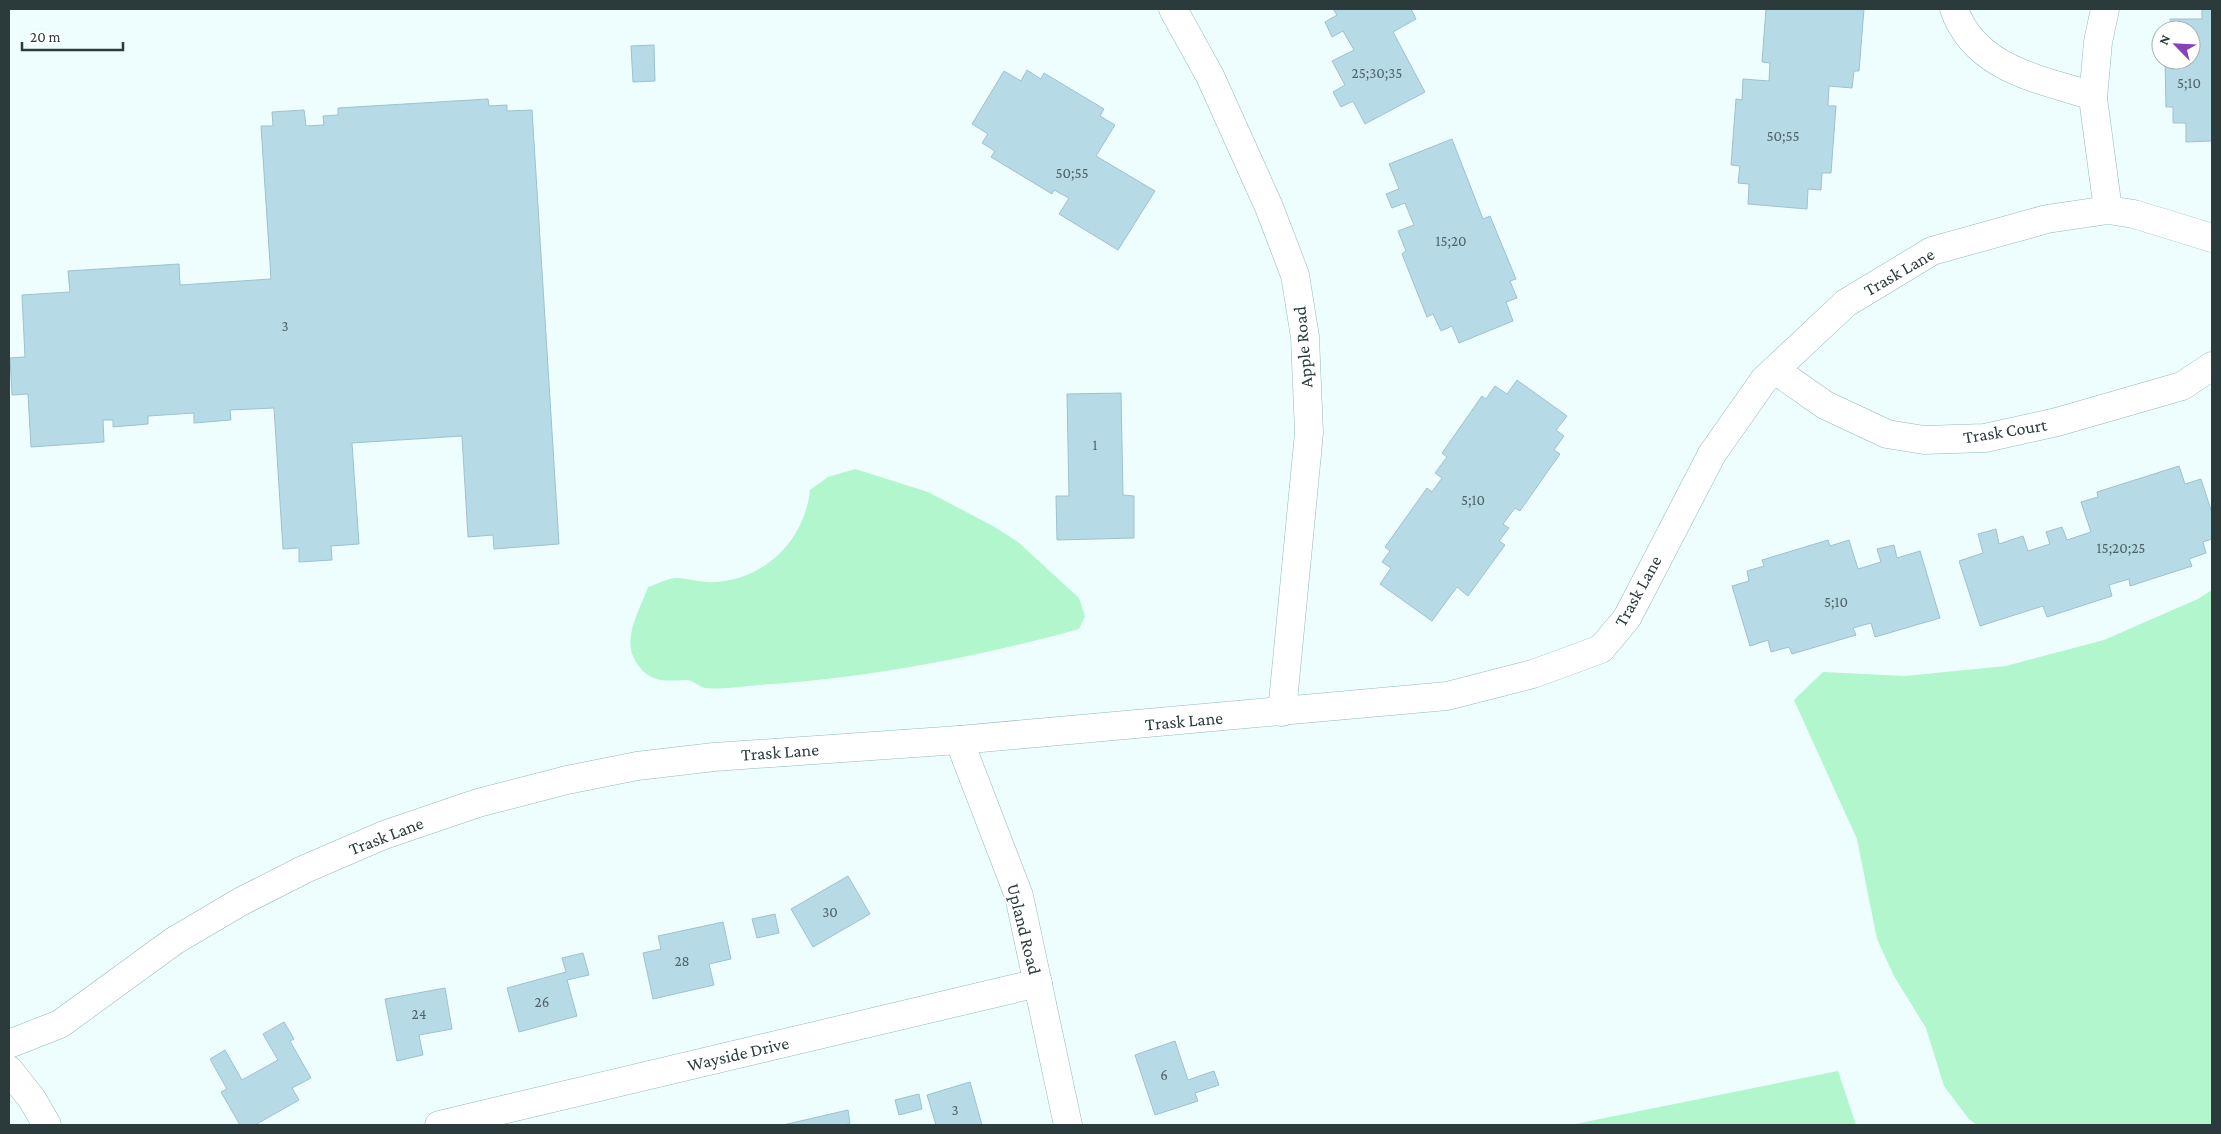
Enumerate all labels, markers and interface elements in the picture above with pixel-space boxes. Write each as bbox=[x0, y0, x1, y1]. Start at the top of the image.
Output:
scale bar bbox=[22, 20, 124, 52]
north arrow bbox=[2151, 20, 2201, 70]
text: 20 m bbox=[30, 29, 61, 45]
text: N bbox=[2155, 32, 2174, 47]
house number: 25;30;35 bbox=[1352, 65, 1402, 82]
house number: 5;10 bbox=[2177, 75, 2201, 92]
house number: 50;55 bbox=[1767, 128, 1800, 145]
house number: 50;55 bbox=[1056, 165, 1089, 182]
house number: 15;20 bbox=[1435, 233, 1467, 250]
street label: Trask Lane bbox=[1860, 244, 1938, 300]
street label: Apple Road bbox=[1289, 305, 1317, 389]
house number: 3 bbox=[281, 318, 289, 334]
street label: Trask Court bbox=[1962, 414, 2049, 447]
house number: 1 bbox=[1093, 437, 1098, 453]
house number: 5;10 bbox=[1461, 492, 1485, 509]
house number: 15;20;25 bbox=[2097, 540, 2145, 557]
street label: Trask Lane bbox=[1610, 552, 1666, 630]
house number: 5;10 bbox=[1824, 594, 1848, 611]
street label: Trask Lane bbox=[1144, 708, 1224, 734]
street label: Trask Lane bbox=[740, 739, 820, 765]
street label: Trask Lane bbox=[346, 813, 426, 859]
street label: Upland Road bbox=[1003, 881, 1045, 977]
house number: 30 bbox=[822, 904, 838, 920]
house number: 28 bbox=[674, 953, 690, 969]
house number: 26 bbox=[535, 994, 549, 1010]
house number: 24 bbox=[412, 1006, 426, 1022]
street label: Wayside Drive bbox=[685, 1033, 791, 1075]
house number: 6 bbox=[1160, 1067, 1168, 1083]
house number: 3 bbox=[951, 1102, 959, 1118]

